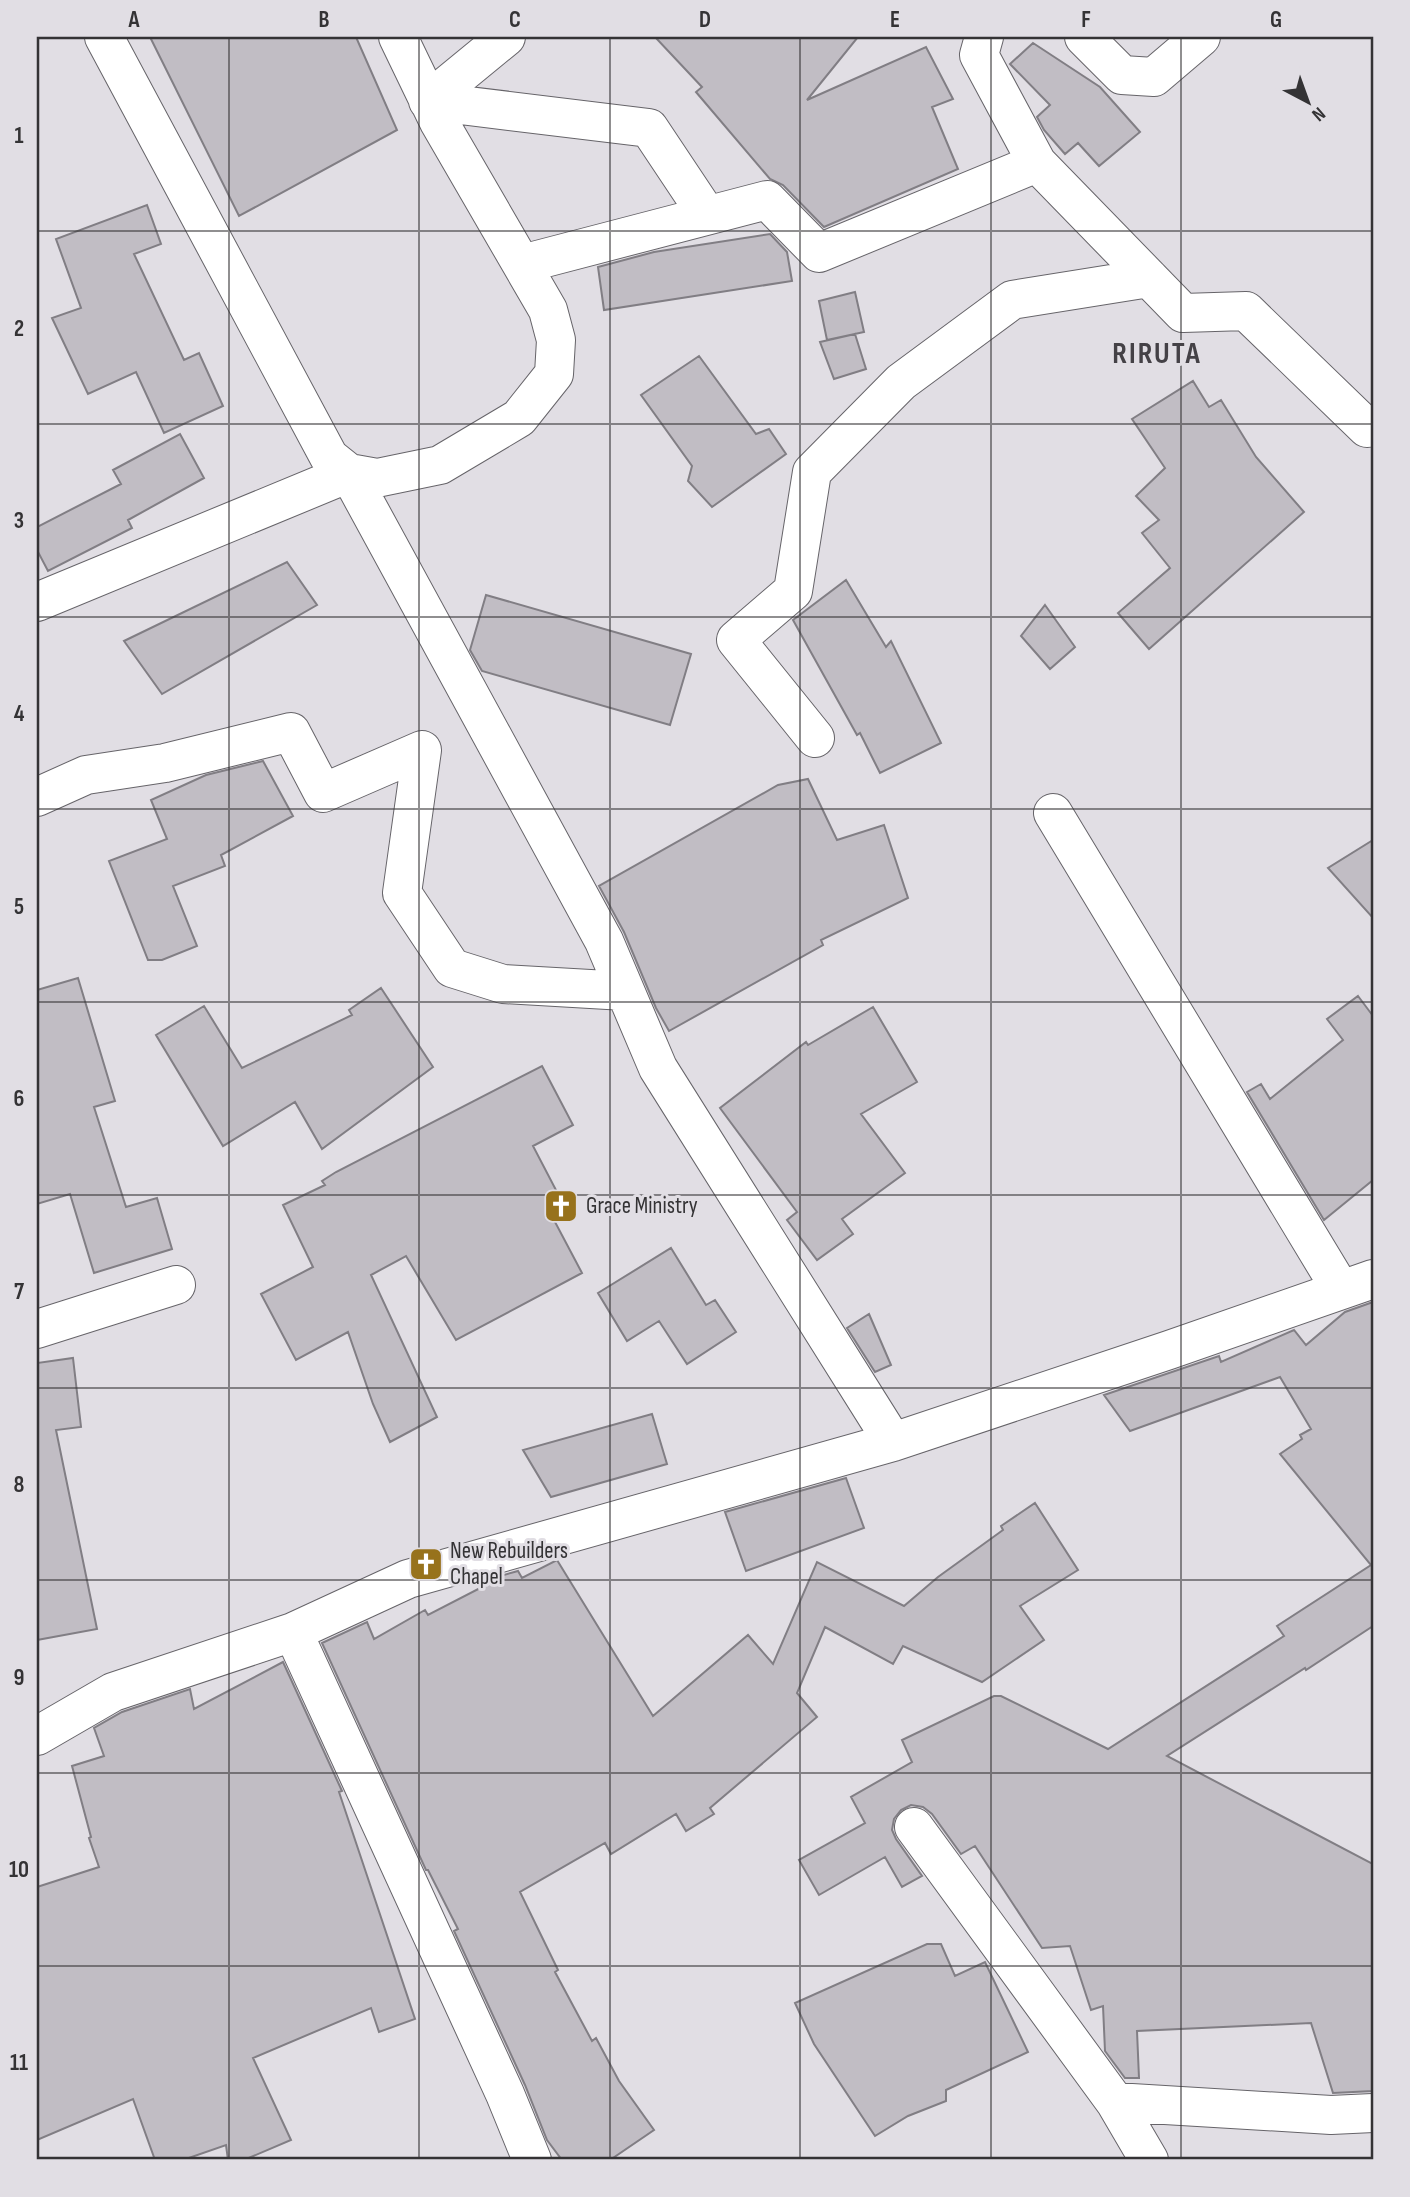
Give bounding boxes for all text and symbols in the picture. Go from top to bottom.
text: A [128,6,141,34]
text: B [319,6,330,34]
text: C [509,6,521,34]
text: D [699,6,711,34]
text: E [890,6,900,34]
text: F [1081,6,1091,34]
text: G [1270,6,1282,34]
north arrow [1274,66,1344,136]
text: N [1307,102,1330,126]
text: 1 [14,122,24,150]
text: 2 [14,315,24,343]
district label: RIRUTA [1112,336,1202,372]
text: 3 [14,507,24,535]
text: 4 [14,700,25,728]
text: 5 [14,893,24,921]
text: 6 [14,1085,24,1113]
church icon: Grace Ministry [542,1187,580,1225]
place label: Grace Ministry [586,1192,698,1220]
text: 7 [14,1278,24,1306]
text: 8 [14,1471,25,1499]
place label: New Rebuilders Chapel [450,1537,568,1591]
church icon: New Rebuilders Chapel [407,1545,445,1583]
text: 9 [14,1664,24,1692]
text: 10 [9,1856,29,1884]
text: 11 [10,2049,28,2077]

